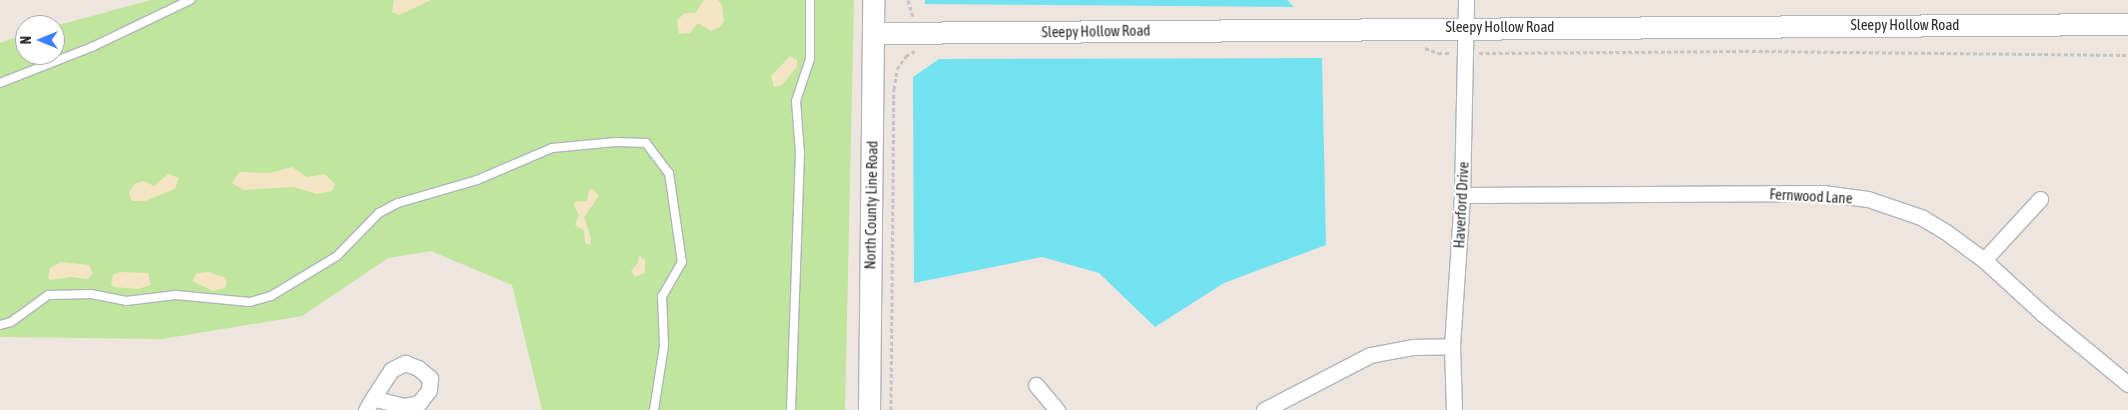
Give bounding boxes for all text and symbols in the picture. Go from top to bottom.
north arrow [15,15,65,65]
street label: Sleepy Hollow Road [1851,16,1959,34]
street label: Sleepy Hollow Road [1446,18,1554,36]
street label: Sleepy Hollow Road [1041,21,1151,41]
text: N [18,36,34,44]
street label: North County Line Road [861,140,881,270]
street label: Haverford Drive [1450,161,1472,249]
street label: Fernwood Lane [1769,185,1853,207]

